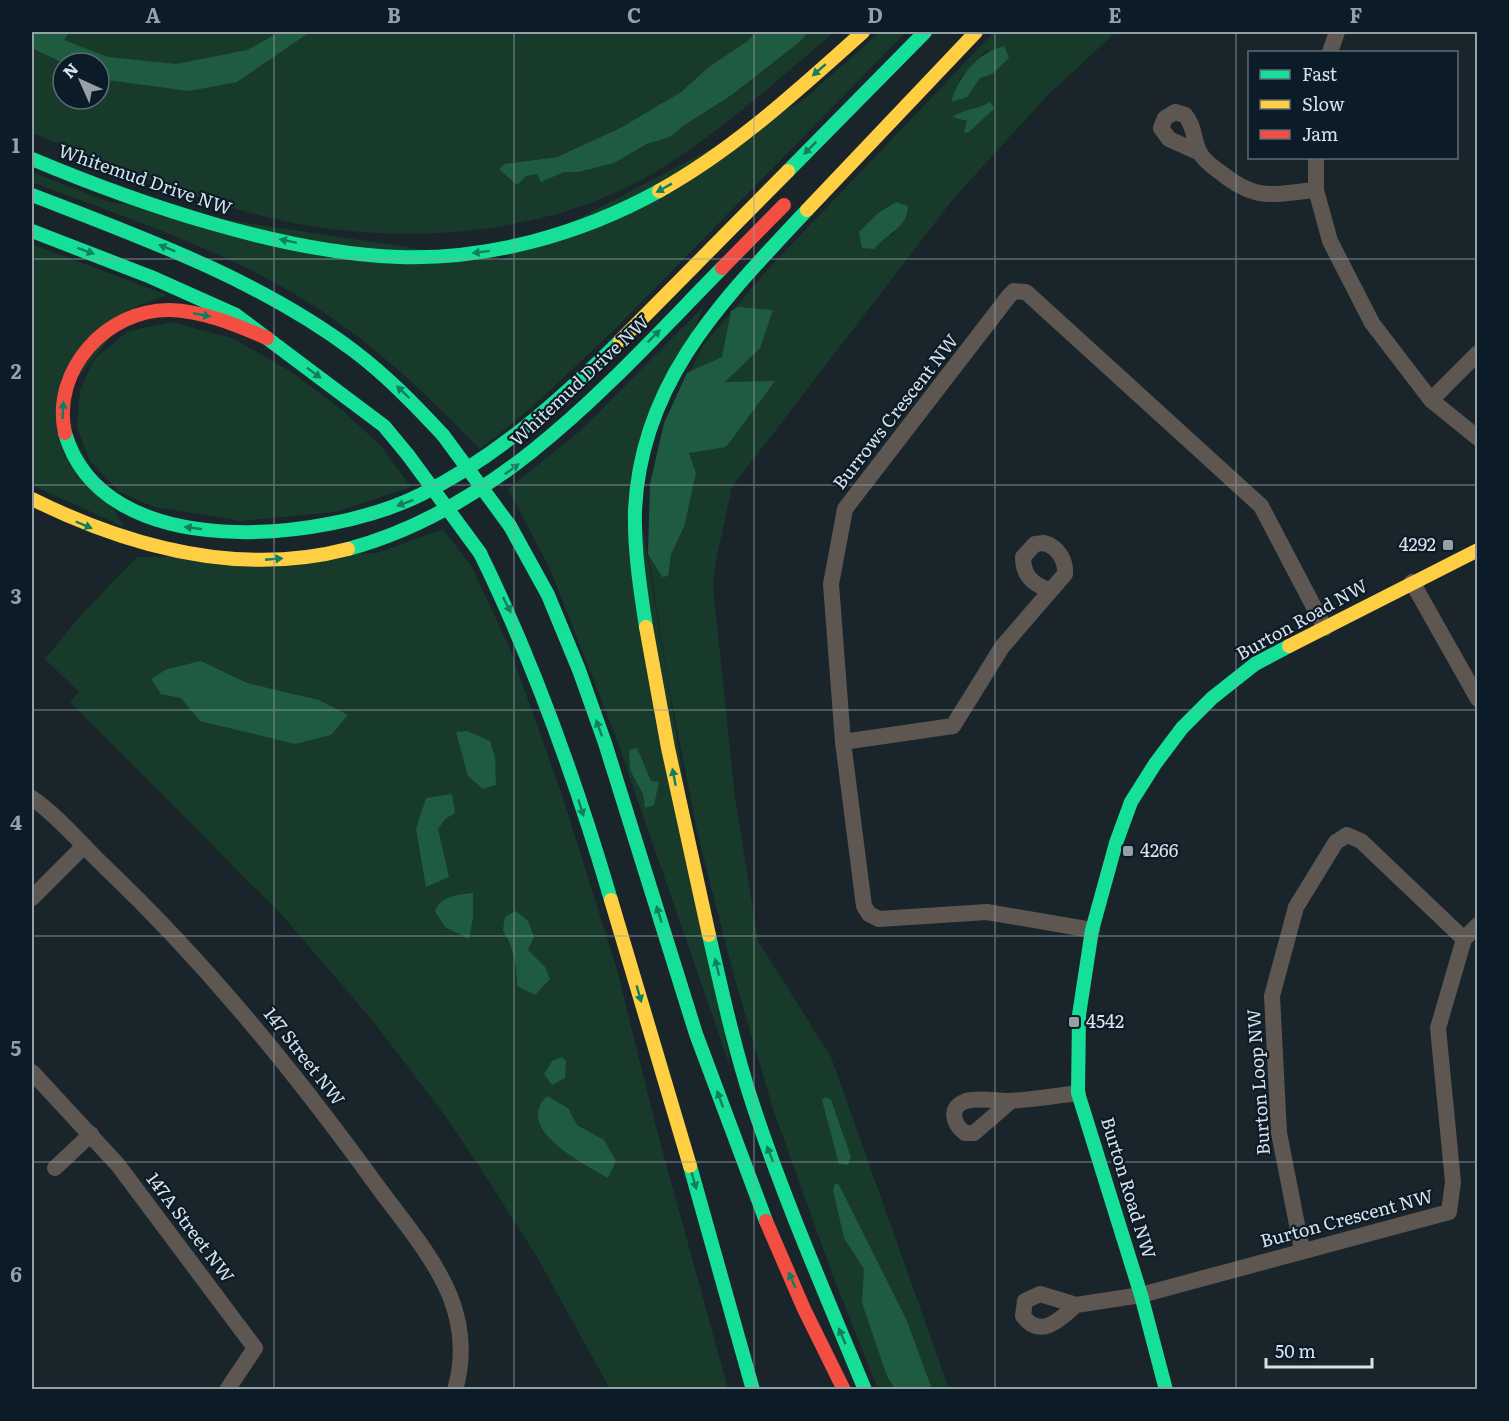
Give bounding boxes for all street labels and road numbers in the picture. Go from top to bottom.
street label: Whitemud Drive NW [55,136,236,221]
street label: Whitemud Drive NW [503,308,655,452]
street label: Burrows Crescent NW [825,327,964,495]
street label: Burton Road NW [1231,571,1372,666]
street label: 147 Street NW [258,1001,352,1111]
street label: Burton Loop NW [1239,1008,1276,1156]
street label: Burton Road NW [1095,1113,1164,1262]
street label: 147A Street NW [141,1166,242,1288]
street label: Burton Crescent NW [1257,1181,1436,1254]

